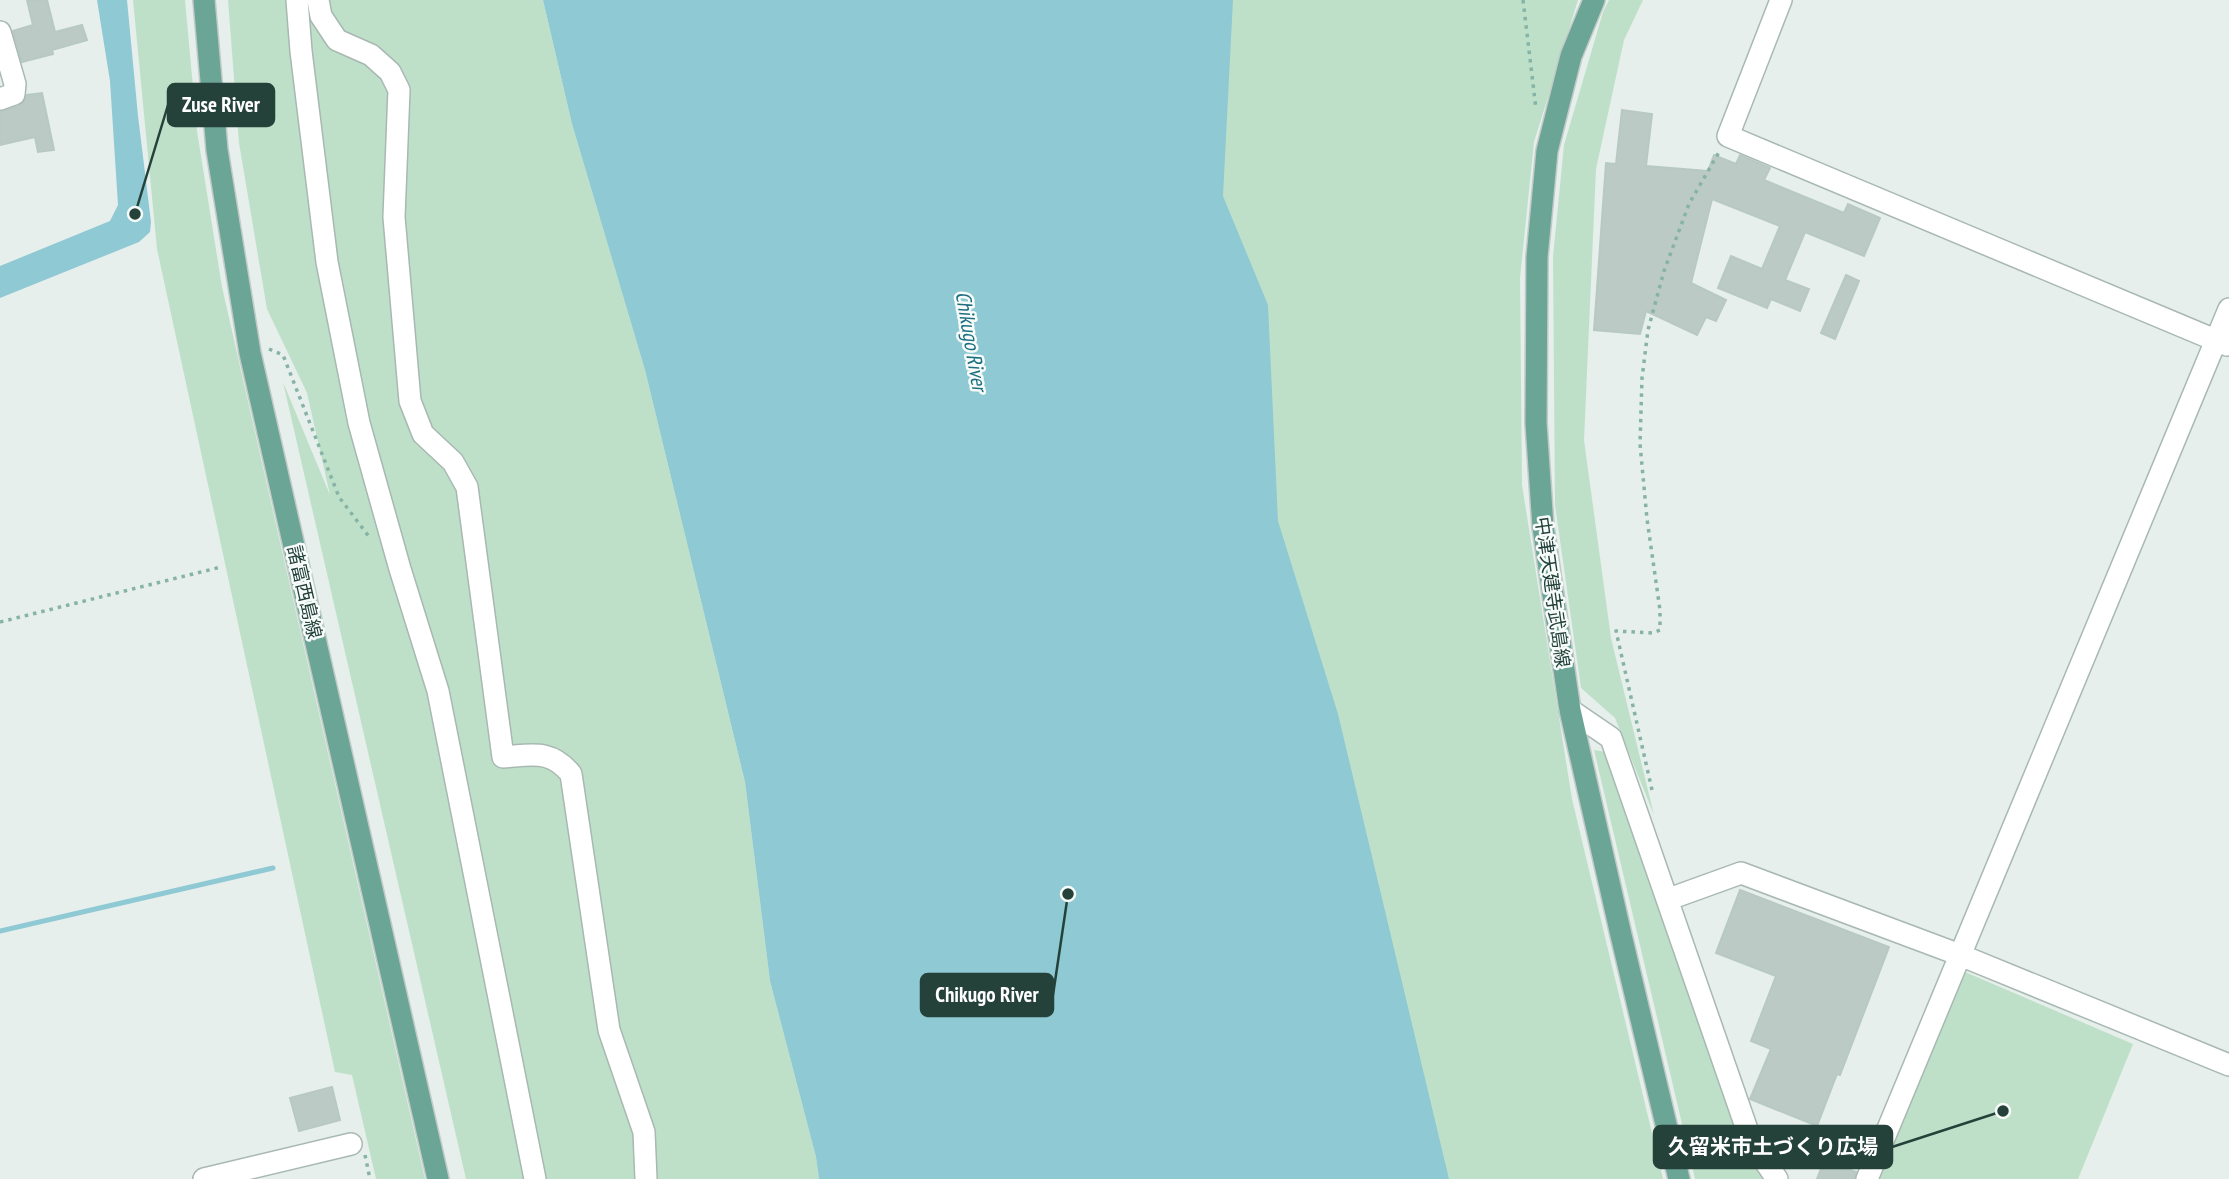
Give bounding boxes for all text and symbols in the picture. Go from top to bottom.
callout: Zuse River [168,84,274,126]
text: Zuse River [182,91,261,118]
water label: Chikugo River [949,289,994,396]
street label: 中津天建寺武島線 [1531,515,1575,669]
street label: 諸富西島線 [283,543,327,641]
callout: Chikugo River [921,974,1053,1016]
text: Chikugo River [935,981,1040,1008]
callout: 久留米市土づくり広場 [1654,1126,1892,1168]
text: 久留米市土づくり広場 [1668,1133,1878,1160]

